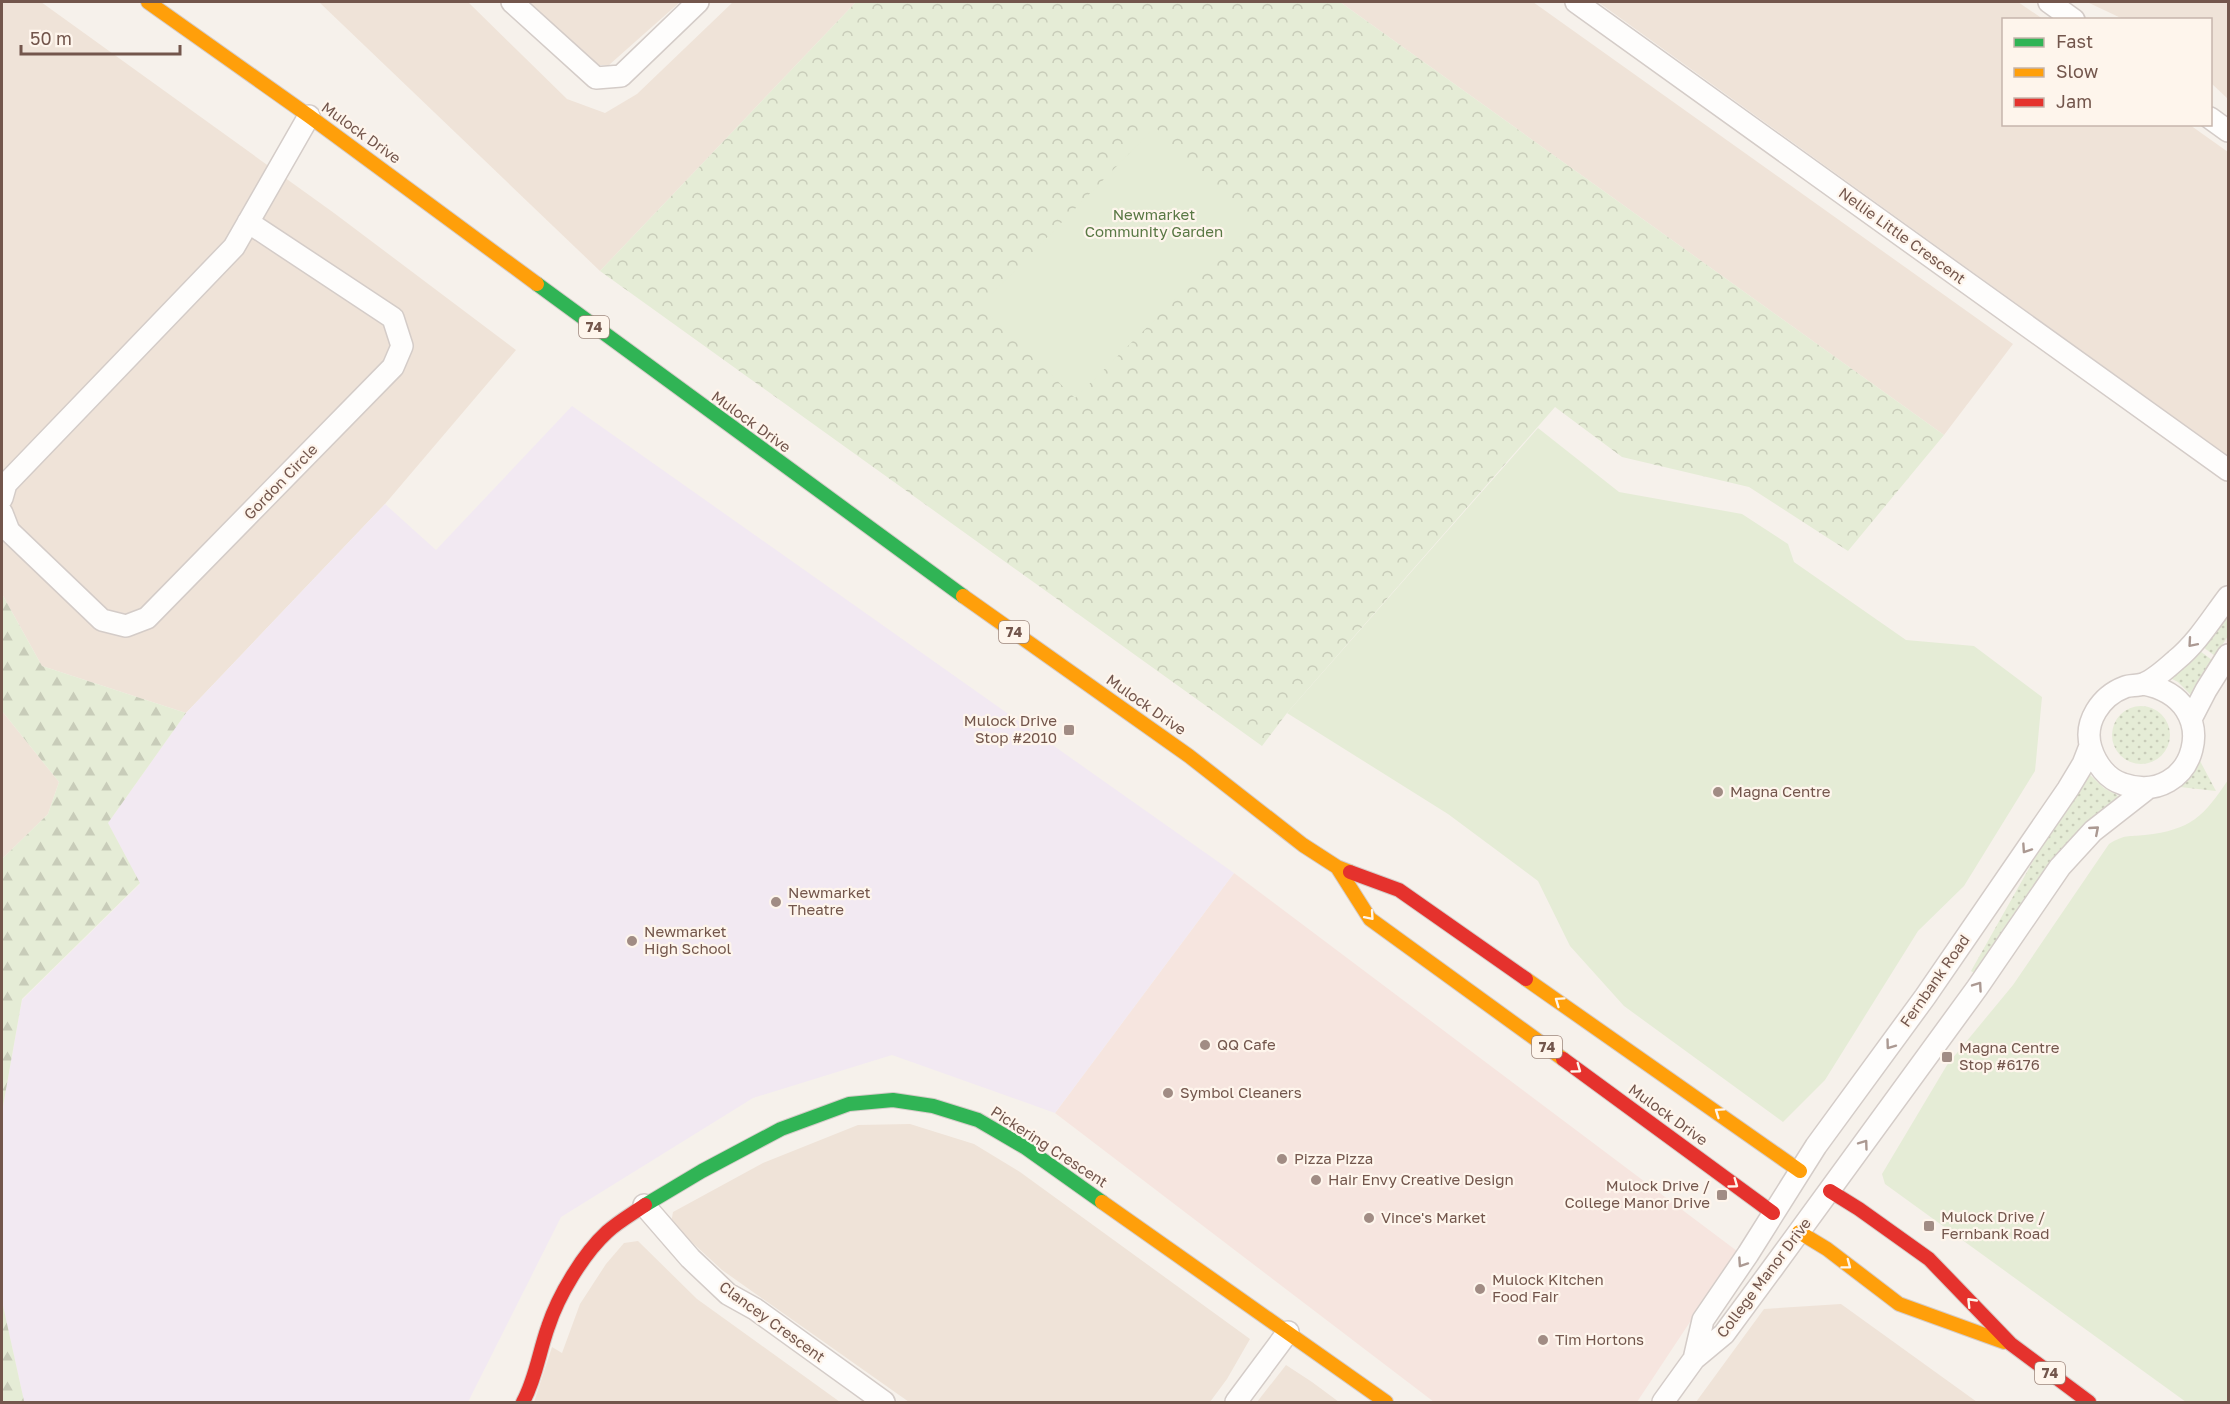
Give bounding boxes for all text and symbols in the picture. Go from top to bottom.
scale bar [21,18,180,56]
legend [2002,18,2212,126]
text: 50 m [30,27,72,49]
text: Fast [2056,30,2093,52]
text: Slow [2056,60,2099,82]
text: Jam [2056,90,2092,112]
street label: Mulock Drive [319,98,405,167]
street label: Nellie Little Crescent [1836,183,1969,287]
park label: Newmarket Community Garden [1085,205,1223,240]
road number: 74 [579,316,609,338]
street label: Mulock Drive [709,387,795,456]
street label: Gordon Circle [240,440,321,523]
road number: 74 [999,621,1029,643]
one-way arrow [2188,636,2199,647]
street label: Mulock Drive [1103,670,1190,738]
place label: Mulock Drive Stop #2010 [964,711,1057,746]
marker: Mulock Drive Stop #2010 [1062,723,1076,737]
place label: Magna Centre [1730,782,1831,800]
marker: Magna Centre [1711,785,1725,799]
one-way arrow [2088,826,2099,837]
one-way arrow [2022,842,2033,853]
place label: Newmarket Theatre [788,883,871,918]
marker: Newmarket Theatre [769,895,783,909]
one-way arrow [1362,909,1373,920]
place label: Newmarket High School [644,922,732,957]
street label: Fernbank Road [1896,931,1973,1030]
marker: Newmarket High School [625,934,639,948]
one-way arrow [1971,981,1982,992]
one-way arrow [1554,997,1565,1008]
place label: QQ Cafe [1217,1035,1276,1053]
road number: 74 [1532,1036,1562,1058]
marker: QQ Cafe [1198,1038,1212,1052]
one-way arrow [1886,1038,1897,1049]
place label: Magna Centre Stop #6176 [1959,1038,2060,1073]
marker: Magna Centre Stop #6176 [1940,1050,1954,1064]
one-way arrow [1570,1062,1581,1073]
street label: Mulock Drive [1626,1080,1712,1149]
place label: Symbol Cleaners [1180,1083,1302,1101]
marker: Symbol Cleaners [1161,1086,1175,1100]
street label: Pickering Crescent [988,1102,1111,1191]
one-way arrow [1714,1108,1725,1119]
one-way arrow [1857,1139,1868,1150]
place label: Pizza Pizza [1294,1149,1373,1167]
marker: Pizza Pizza [1275,1152,1289,1166]
place label: Hair Envy Creative Design [1328,1170,1514,1188]
marker: Hair Envy Creative Design [1309,1173,1323,1187]
place label: Mulock Drive / College Manor Drive [1565,1176,1710,1211]
one-way arrow [1727,1177,1738,1188]
marker: Mulock Drive / College Manor Drive [1715,1188,1729,1202]
place label: Mulock Drive / Fernbank Road [1941,1207,2049,1242]
place label: Vince's Market [1381,1208,1486,1226]
marker: Vince's Market [1362,1211,1376,1225]
street label: College Manor Drive [1712,1214,1814,1341]
marker: Mulock Drive / Fernbank Road [1922,1219,1936,1233]
one-way arrow [1738,1256,1749,1267]
one-way arrow [1841,1258,1852,1269]
place label: Mulock Kitchen Food Fair [1492,1270,1604,1305]
street label: Clancey Crescent [716,1277,829,1365]
marker: Mulock Kitchen Food Fair [1473,1282,1487,1296]
one-way arrow [1967,1299,1978,1310]
place label: Tim Hortons [1555,1330,1644,1348]
marker: Tim Hortons [1536,1333,1550,1347]
road number: 74 [2035,1362,2065,1384]

